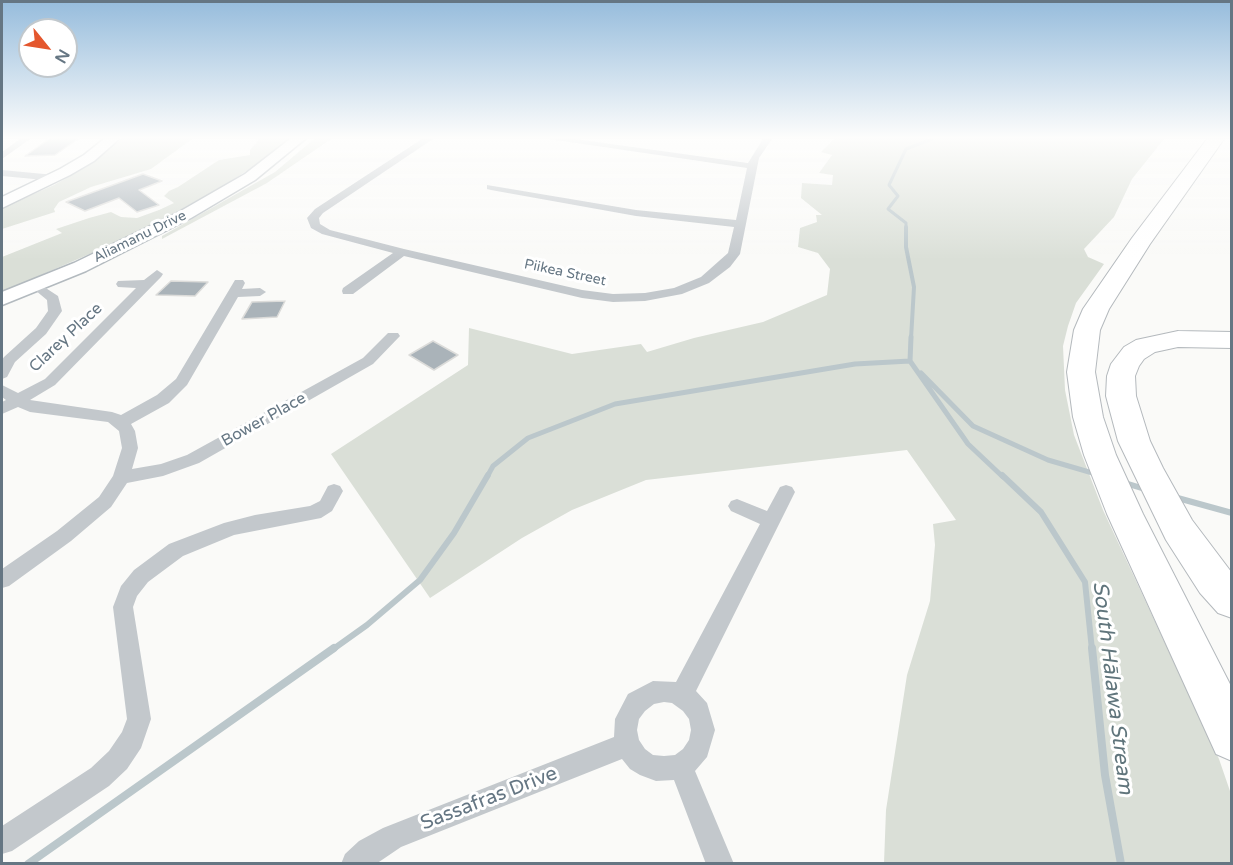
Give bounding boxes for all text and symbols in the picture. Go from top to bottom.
north arrow [18,18,78,78]
text: N [50,45,74,67]
street label: Aliamanu Drive [91,207,189,267]
street label: Piikea Street [523,256,607,290]
street label: Clarey Place [25,299,107,377]
street label: Bower Place [218,389,310,451]
water label: South Hālawa Stream [1086,580,1138,796]
street label: Sassafras Drive [417,762,561,836]

